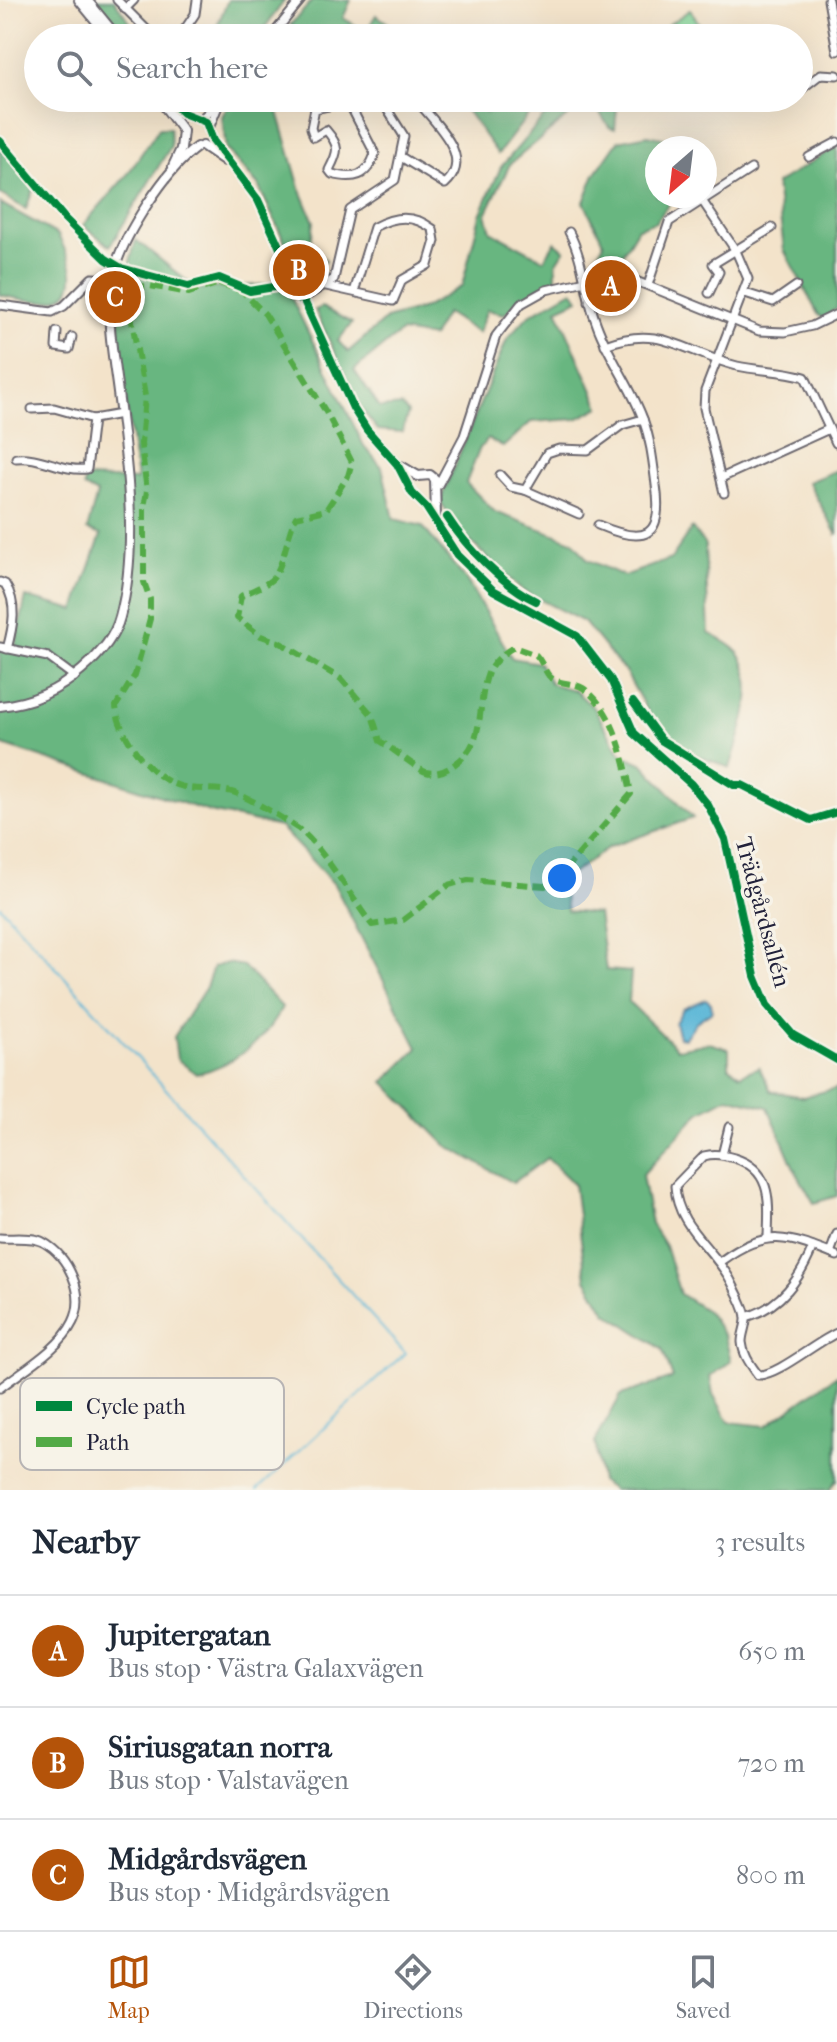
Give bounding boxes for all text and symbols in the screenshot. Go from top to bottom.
search box [24,24,813,112]
icon: search [52,46,96,90]
text: Search here [116,51,268,86]
north arrow [645,136,717,208]
pin: B [273,240,325,300]
pin: A [585,256,637,316]
pin: C [89,267,141,327]
street label: Trädgårdsallén [729,834,797,990]
your location [542,858,582,898]
legend [20,1378,284,1470]
text: Cycle path [86,1394,186,1420]
text: Path [86,1430,130,1456]
text: Nearby [32,1522,139,1562]
text: 3 results [715,1527,805,1558]
text: Jupitergatan [108,1618,271,1653]
text: A [50,1636,66,1667]
text: 650 m [738,1636,805,1667]
text: Bus stop · Västra Galaxvägen [108,1653,424,1684]
text: Siriusgatan norra [108,1730,332,1765]
text: B [50,1748,66,1779]
text: 720 m [738,1748,805,1779]
text: Bus stop · Valstavägen [108,1765,349,1796]
text: Midgårdsvägen [108,1842,307,1877]
text: C [49,1860,67,1891]
text: 800 m [736,1860,805,1891]
text: Bus stop · Midgårdsvägen [108,1877,390,1908]
tab: Map [107,1950,151,2024]
tab: Directions [364,1950,463,2024]
tab: Saved [676,1950,730,2024]

